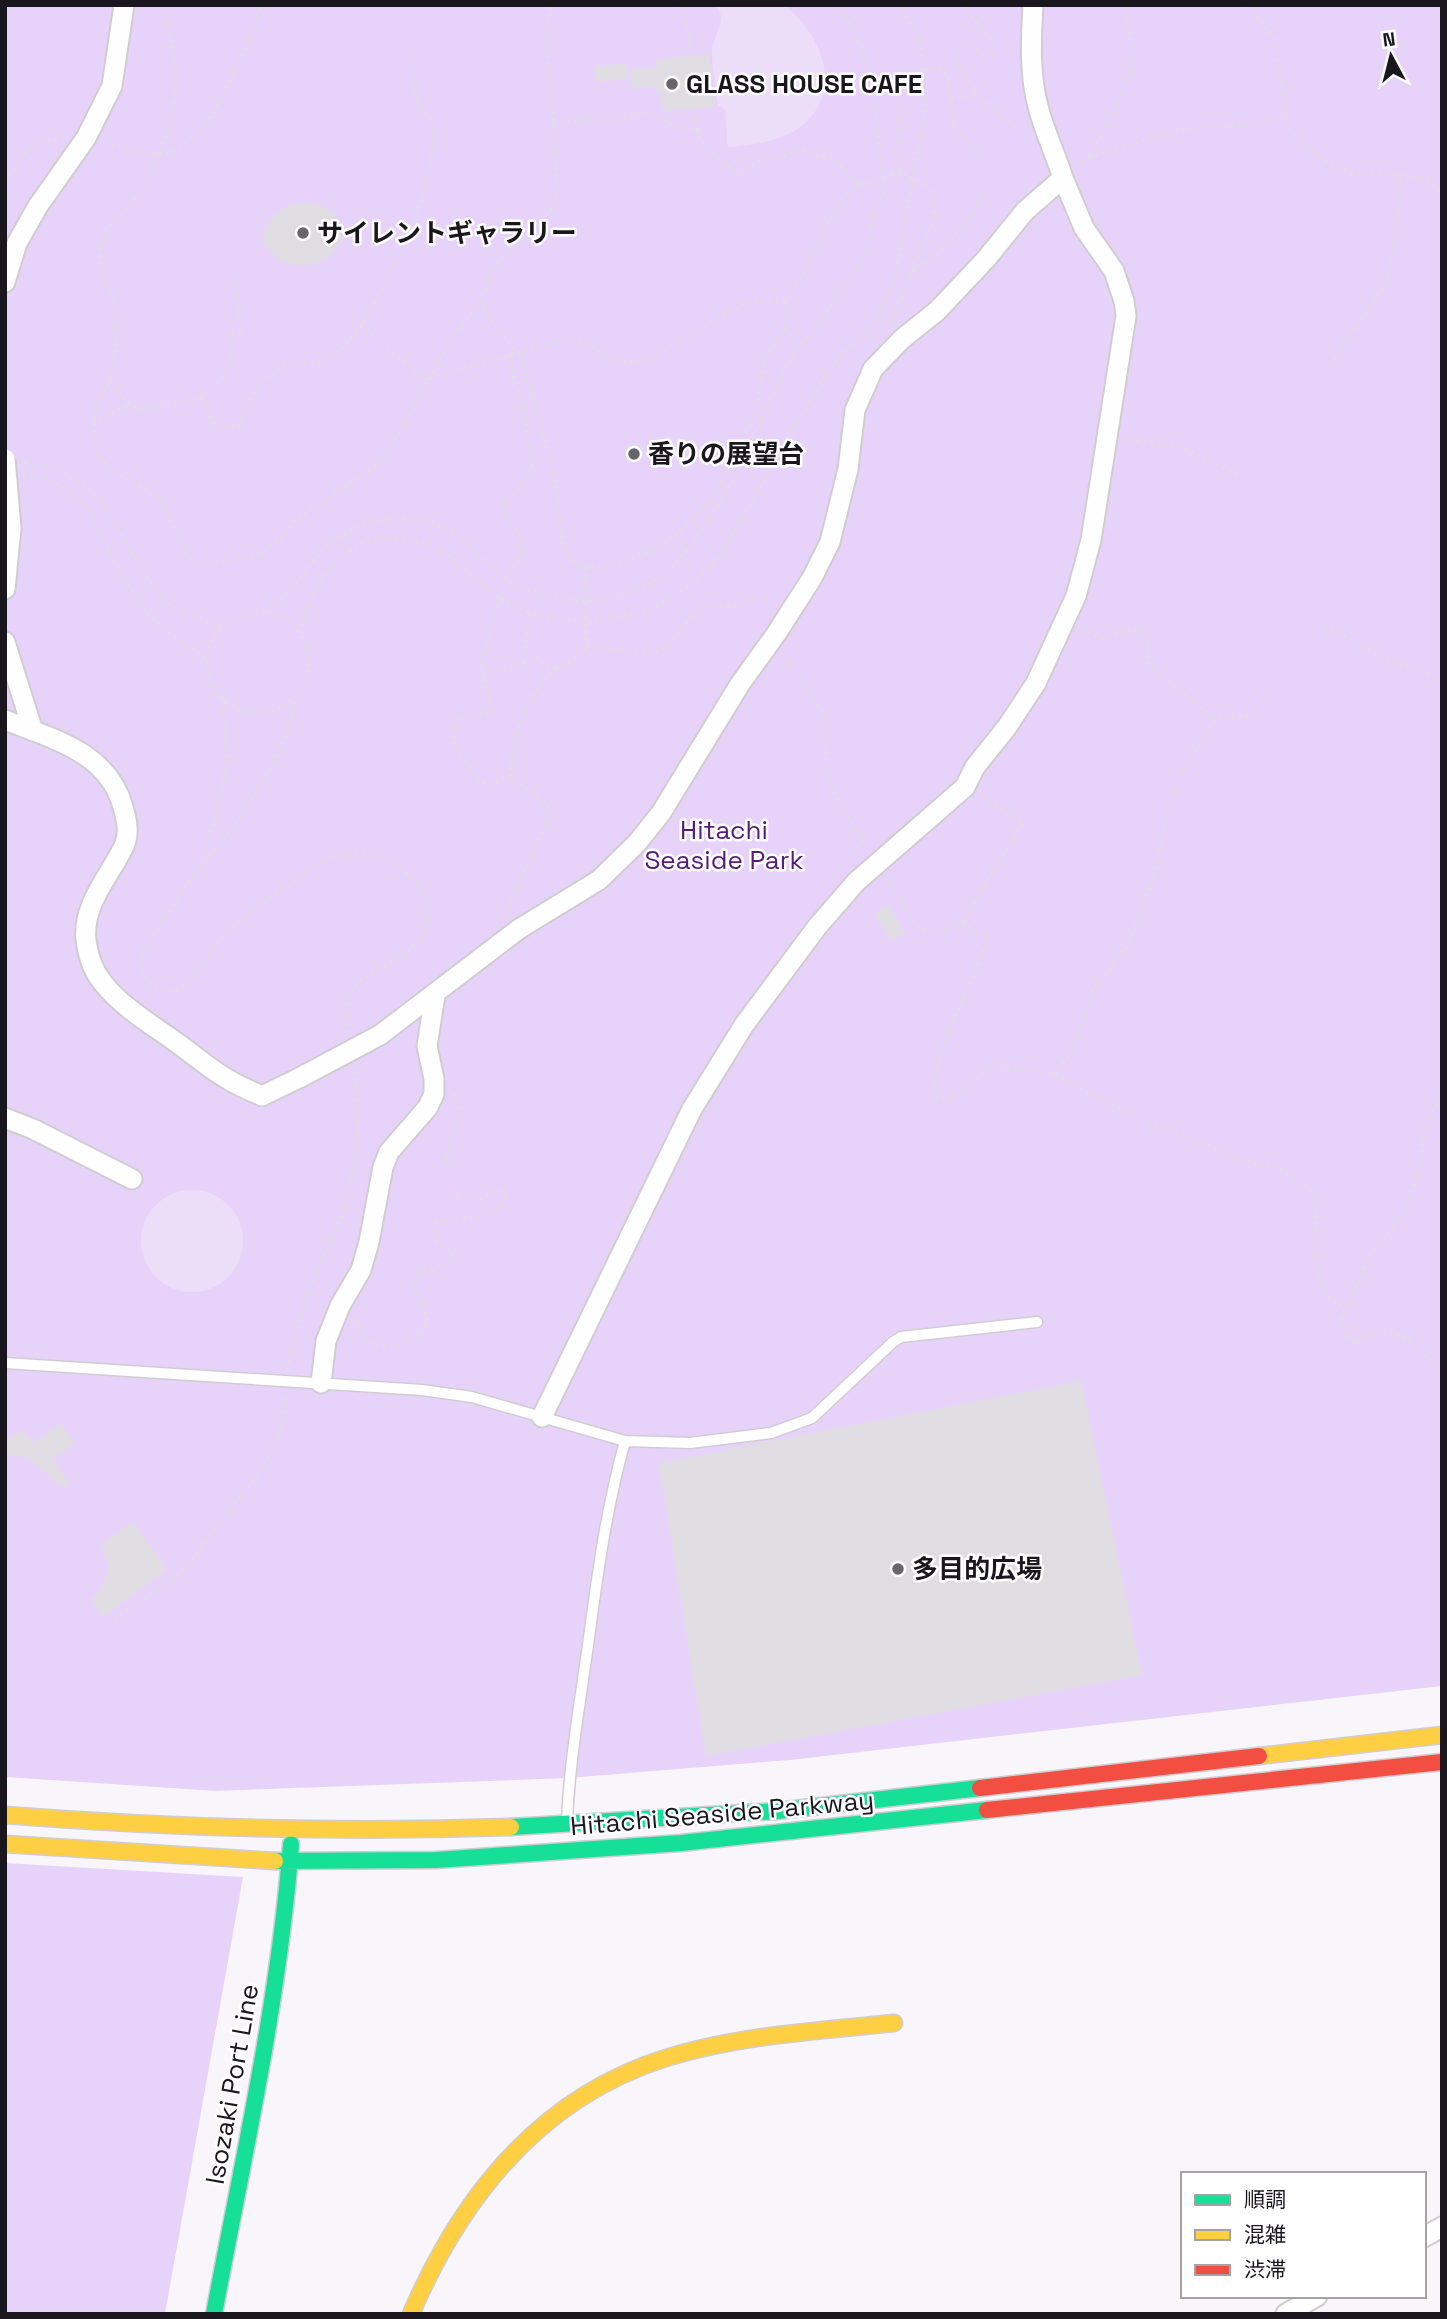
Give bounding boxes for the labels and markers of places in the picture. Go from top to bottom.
place label: GLASS HOUSE CAFE [686,67,922,101]
marker: GLASS HOUSE CAFE [664,76,680,92]
place label: サイレントギャラリー [317,216,577,250]
marker: サイレントギャラリー [295,225,311,241]
place label: 香りの展望台 [648,437,804,471]
marker: 香りの展望台 [626,446,642,462]
place label: 多目的広場 [912,1552,1042,1586]
marker: 多目的広場 [890,1561,906,1577]

